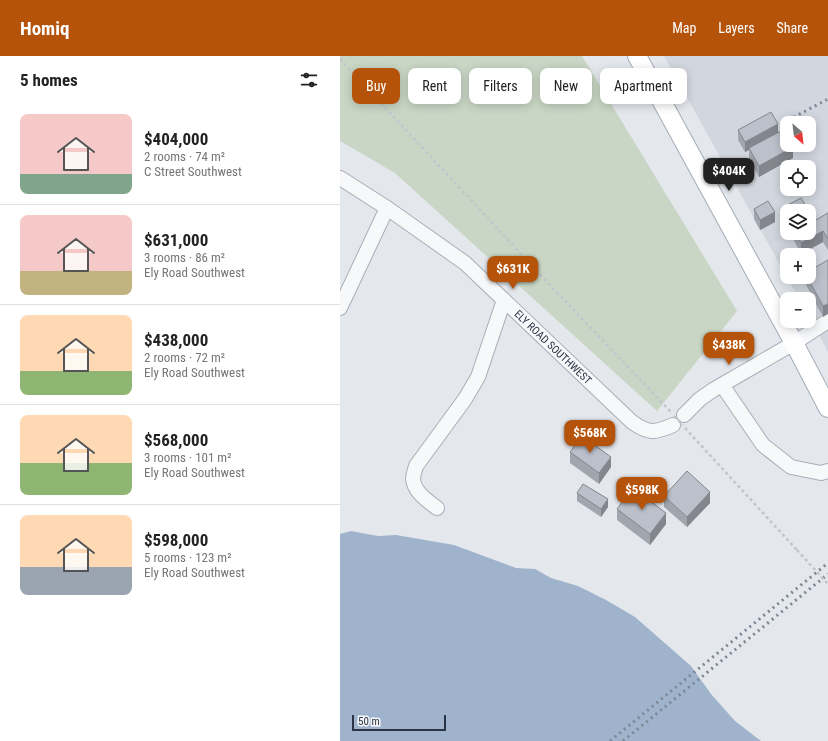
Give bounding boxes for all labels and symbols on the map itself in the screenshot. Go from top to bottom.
north arrow [780,116,816,152]
pin: $404K [701,158,757,192]
pin: $631K [485,256,541,290]
street label: ELY ROAD SOUTHWEST [512,307,595,387]
pin: $438K [701,332,757,366]
pin: $568K [562,420,618,454]
pin: $598K [614,477,670,511]
scale bar [352,713,446,732]

